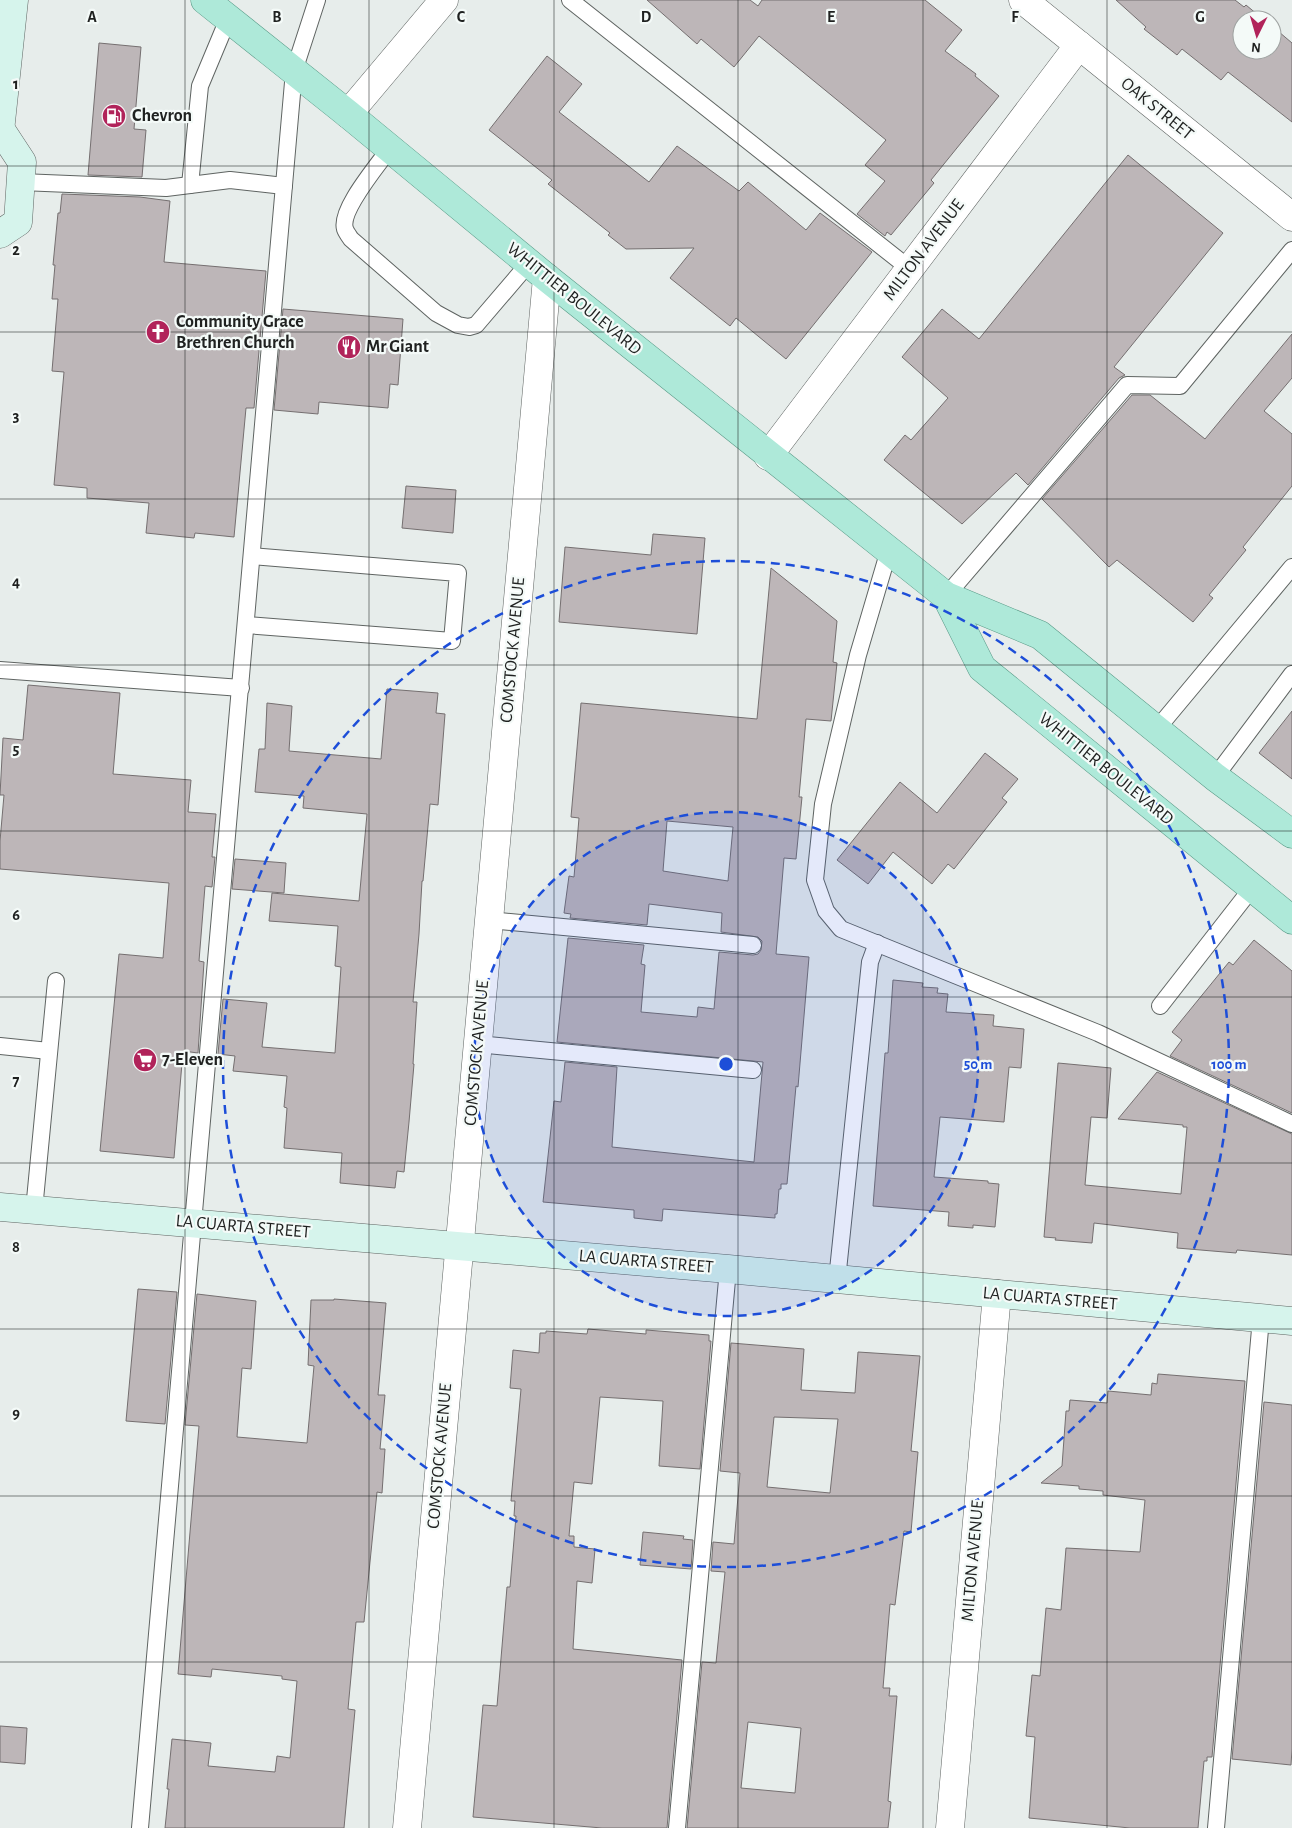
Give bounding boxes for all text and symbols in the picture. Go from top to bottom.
text: A [87,9,97,25]
text: B [272,9,282,25]
text: C [457,9,466,25]
text: D [641,9,652,25]
text: E [827,9,835,25]
text: F [1011,9,1019,25]
text: G [1195,9,1205,25]
north arrow [1232,10,1282,60]
text: N [1250,40,1261,54]
street label: OAK STREET [1117,74,1197,144]
text: 1 [13,76,19,92]
fuel station icon: Chevron [101,103,127,129]
place label: Chevron [132,107,192,125]
street label: MILTON AVENUE [880,196,968,304]
street label: WHITTIER BOULEVARD [503,239,645,359]
text: 2 [12,242,20,258]
place label: Community Grace Brethren Church [176,313,304,352]
church icon: Community Grace Brethren Church [145,319,171,345]
restaurant icon: Mr Giant [336,334,362,360]
place label: Mr Giant [366,338,429,356]
text: 3 [13,408,20,424]
text: 4 [12,574,20,590]
street label: COMSTOCK AVENUE [498,576,528,723]
street label: WHITTIER BOULEVARD [1035,709,1177,829]
text: 5 [13,741,20,757]
text: 6 [12,907,20,923]
street label: COMSTOCK AVENUE [462,979,492,1126]
supermarket icon: 7-Eleven [132,1047,158,1073]
place label: 7-Eleven [162,1051,223,1069]
centre of rings [717,1055,735,1073]
text: 50 m [964,1057,992,1072]
text: 100 m [1211,1057,1247,1072]
text: 7 [13,1073,20,1089]
street label: LA CUARTA STREET [175,1212,311,1242]
text: 8 [12,1239,20,1255]
street label: LA CUARTA STREET [578,1247,714,1277]
street label: LA CUARTA STREET [982,1284,1118,1314]
street label: COMSTOCK AVENUE [425,1382,455,1529]
text: 9 [12,1405,20,1421]
street label: MILTON AVENUE [959,1499,987,1622]

